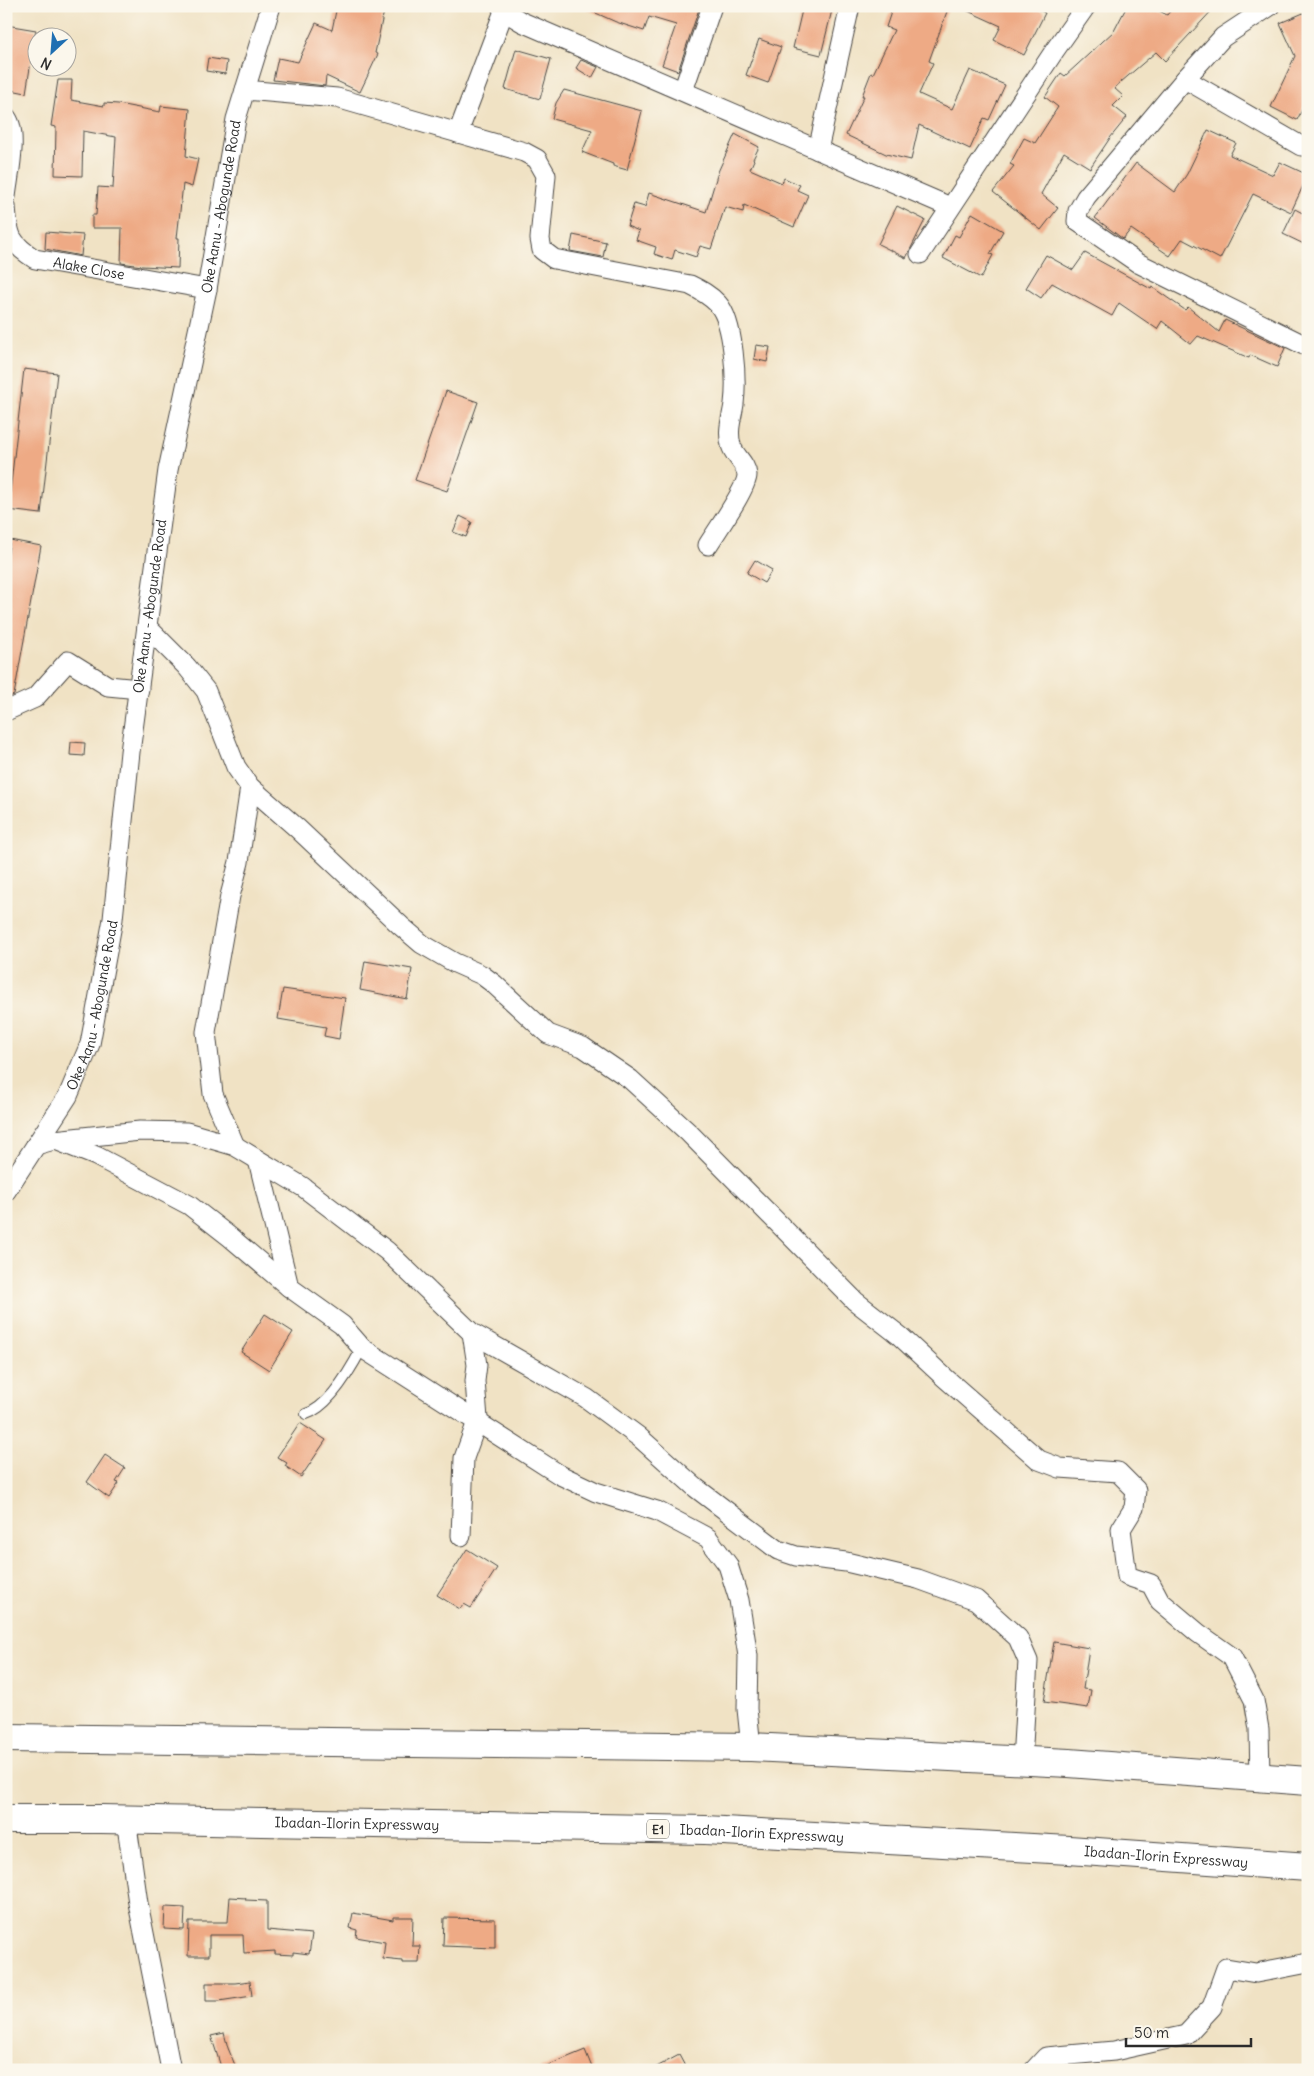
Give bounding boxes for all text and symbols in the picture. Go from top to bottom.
north arrow [28,28,78,78]
text: N [38,53,55,74]
street label: Oke Aanu - Abogunde Road [197,119,245,295]
street label: Alake Close [52,253,126,283]
street label: Oke Aanu - Abogunde Road [129,518,170,694]
street label: Oke Aanu - Abogunde Road [62,919,122,1093]
street label: Ibadan-Ilorin Expressway [275,1813,439,1834]
road number: E1 [647,1820,669,1838]
street label: Ibadan-Ilorin Expressway [679,1821,844,1847]
street label: Ibadan-Ilorin Expressway [1083,1842,1249,1872]
scale bar [1126,2016,1252,2048]
text: 50 m [1134,2023,1169,2042]

